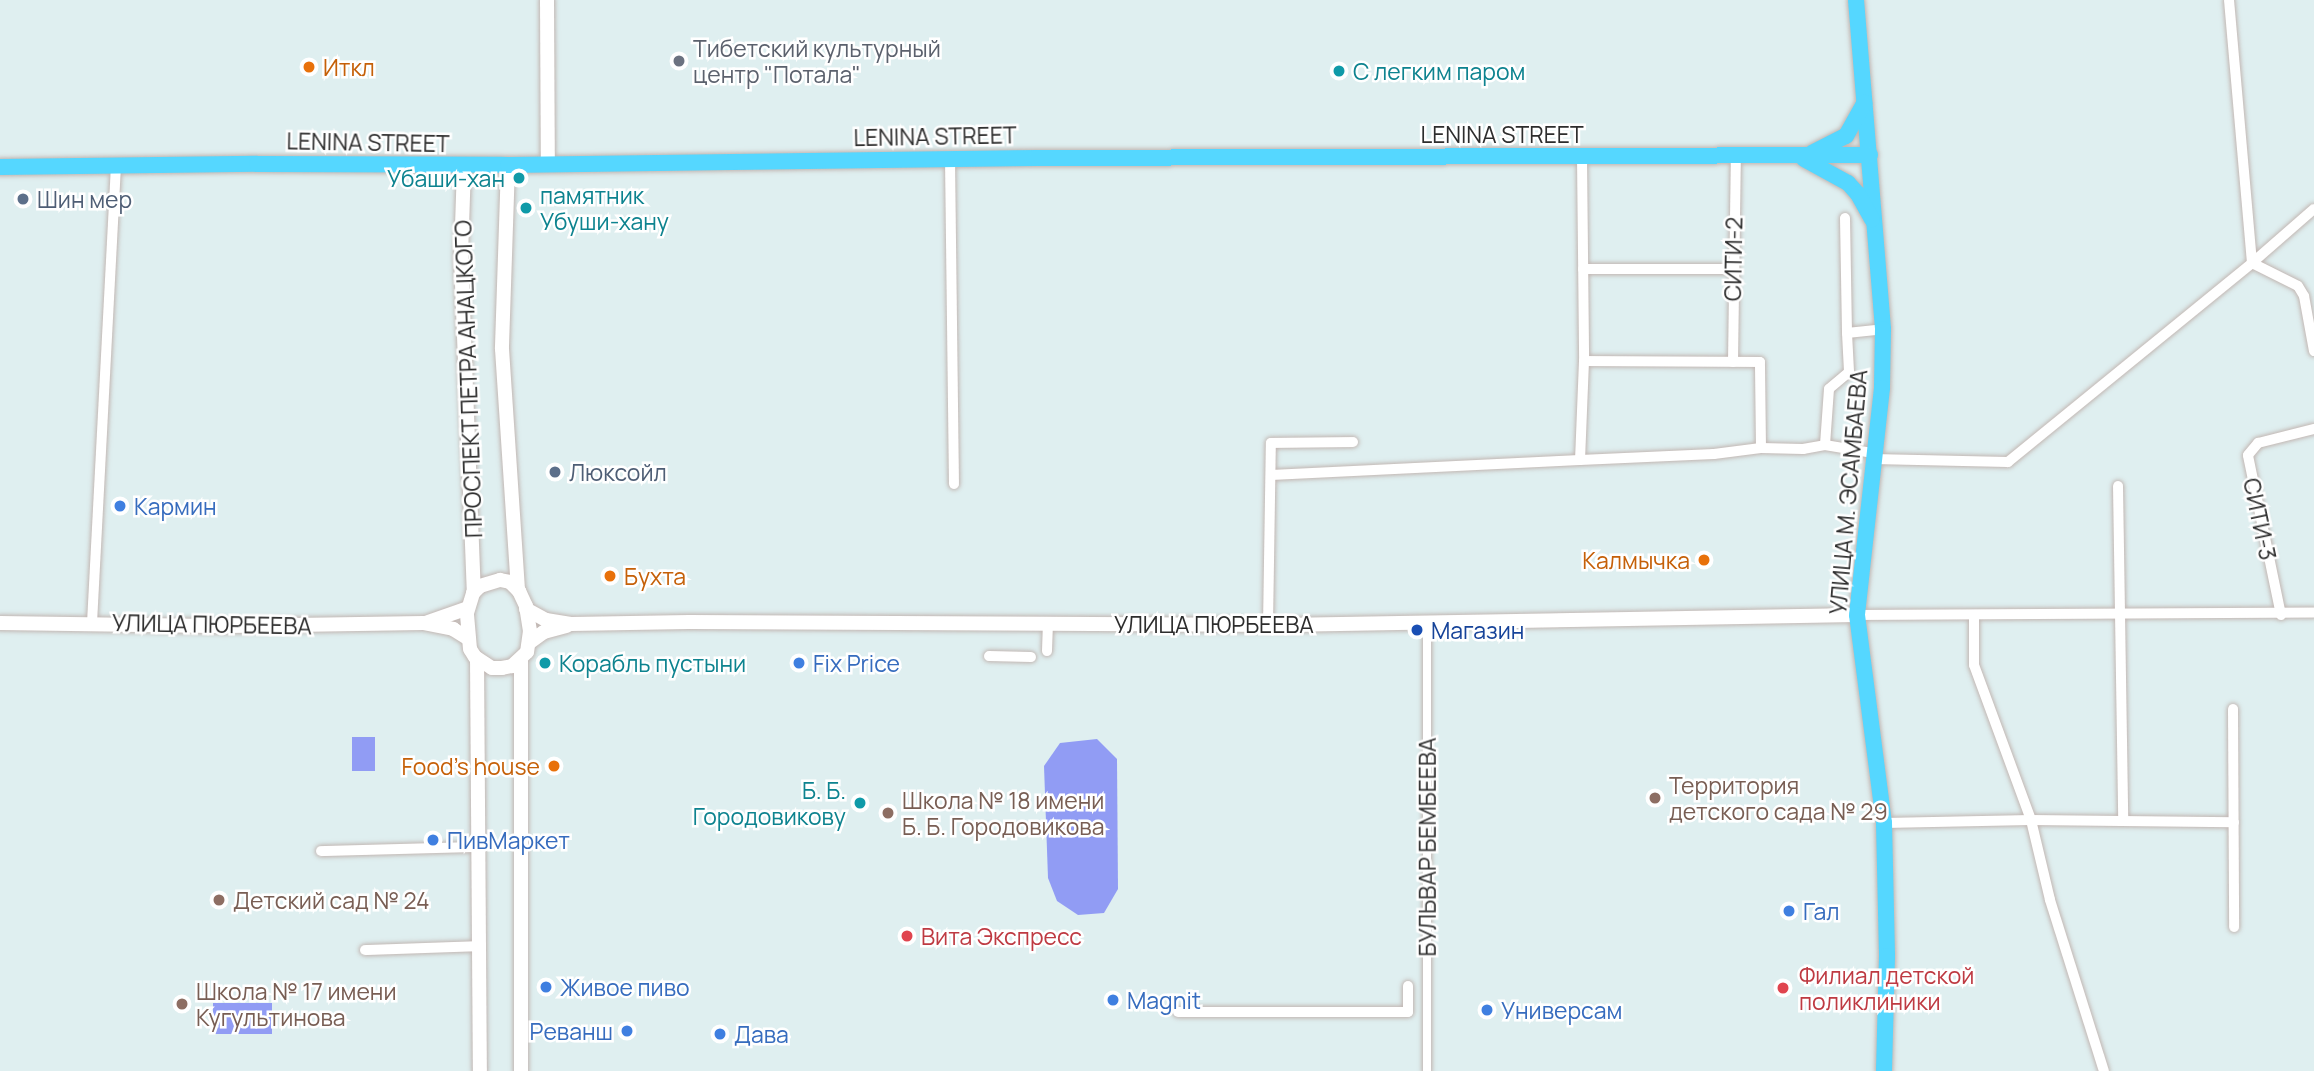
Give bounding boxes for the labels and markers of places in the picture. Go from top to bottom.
place label: Тибетский культурный центр "Потала" [693,34,941,88]
place label: Иткл [323,53,375,81]
marker: Тибетский культурный центр "Потала" [671,53,687,69]
place label: С легким паром [1353,57,1525,85]
marker: Иткл [301,59,317,75]
marker: С легким паром [1331,63,1347,79]
place label: Убаши-хан [387,164,505,192]
marker: Убаши-хан [511,170,527,186]
place label: памятник Убуши-хану [540,181,669,235]
place label: Шин мер [37,185,132,213]
marker: Шин мер [15,191,31,207]
marker: памятник Убуши-хану [518,200,534,216]
place label: Люксойл [569,458,667,486]
marker: Люксойл [547,464,563,480]
place label: Кармин [134,492,217,520]
marker: Кармин [112,498,128,514]
place label: Калмычка [1582,546,1690,574]
marker: Калмычка [1696,552,1712,568]
place label: Бухта [624,562,686,590]
marker: Бухта [602,568,618,584]
place label: Магазин [1431,616,1524,644]
marker: Магазин [1409,622,1425,638]
place label: Корабль пустыни [559,649,746,677]
place label: Fix Price [813,649,900,677]
marker: Корабль пустыни [537,655,553,671]
marker: Fix Price [791,655,807,671]
place label: Food's house [402,752,540,780]
marker: Food's house [546,758,562,774]
place label: Территория детского сада № 29 [1669,771,1888,825]
place label: Б. Б. Городовикову [693,776,846,830]
place label: Школа № 18 имени Б. Б. Городовикова [902,786,1104,840]
marker: Территория детского сада № 29 [1647,790,1663,806]
marker: Б. Б. Городовикову [852,795,868,811]
marker: Школа № 18 имени Б. Б. Городовикова [880,805,896,821]
place label: ПивМаркет [447,826,570,854]
marker: ПивМаркет [425,832,441,848]
place label: Детский сад № 24 [233,886,430,914]
marker: Детский сад № 24 [211,892,227,908]
place label: Гал [1803,897,1840,925]
marker: Гал [1781,903,1797,919]
place label: Вита Экспресс [921,922,1082,950]
marker: Вита Экспресс [899,928,915,944]
place label: Филиал детской поликлиники [1799,961,1974,1015]
place label: Живое пиво [560,973,690,1001]
place label: Школа № 17 имени Кугультинова [196,977,397,1031]
marker: Филиал детской поликлиники [1773,978,1793,998]
marker: Живое пиво [538,979,554,995]
place label: Magnit [1127,986,1201,1014]
marker: Magnit [1105,992,1121,1008]
marker: Школа № 17 имени Кугультинова [174,996,190,1012]
place label: Универсам [1501,996,1622,1024]
marker: Универсам [1479,1002,1495,1018]
place label: Реванш [530,1017,613,1045]
place label: Дава [734,1020,789,1048]
marker: Реванш [619,1023,635,1039]
marker: Дава [712,1026,728,1042]

